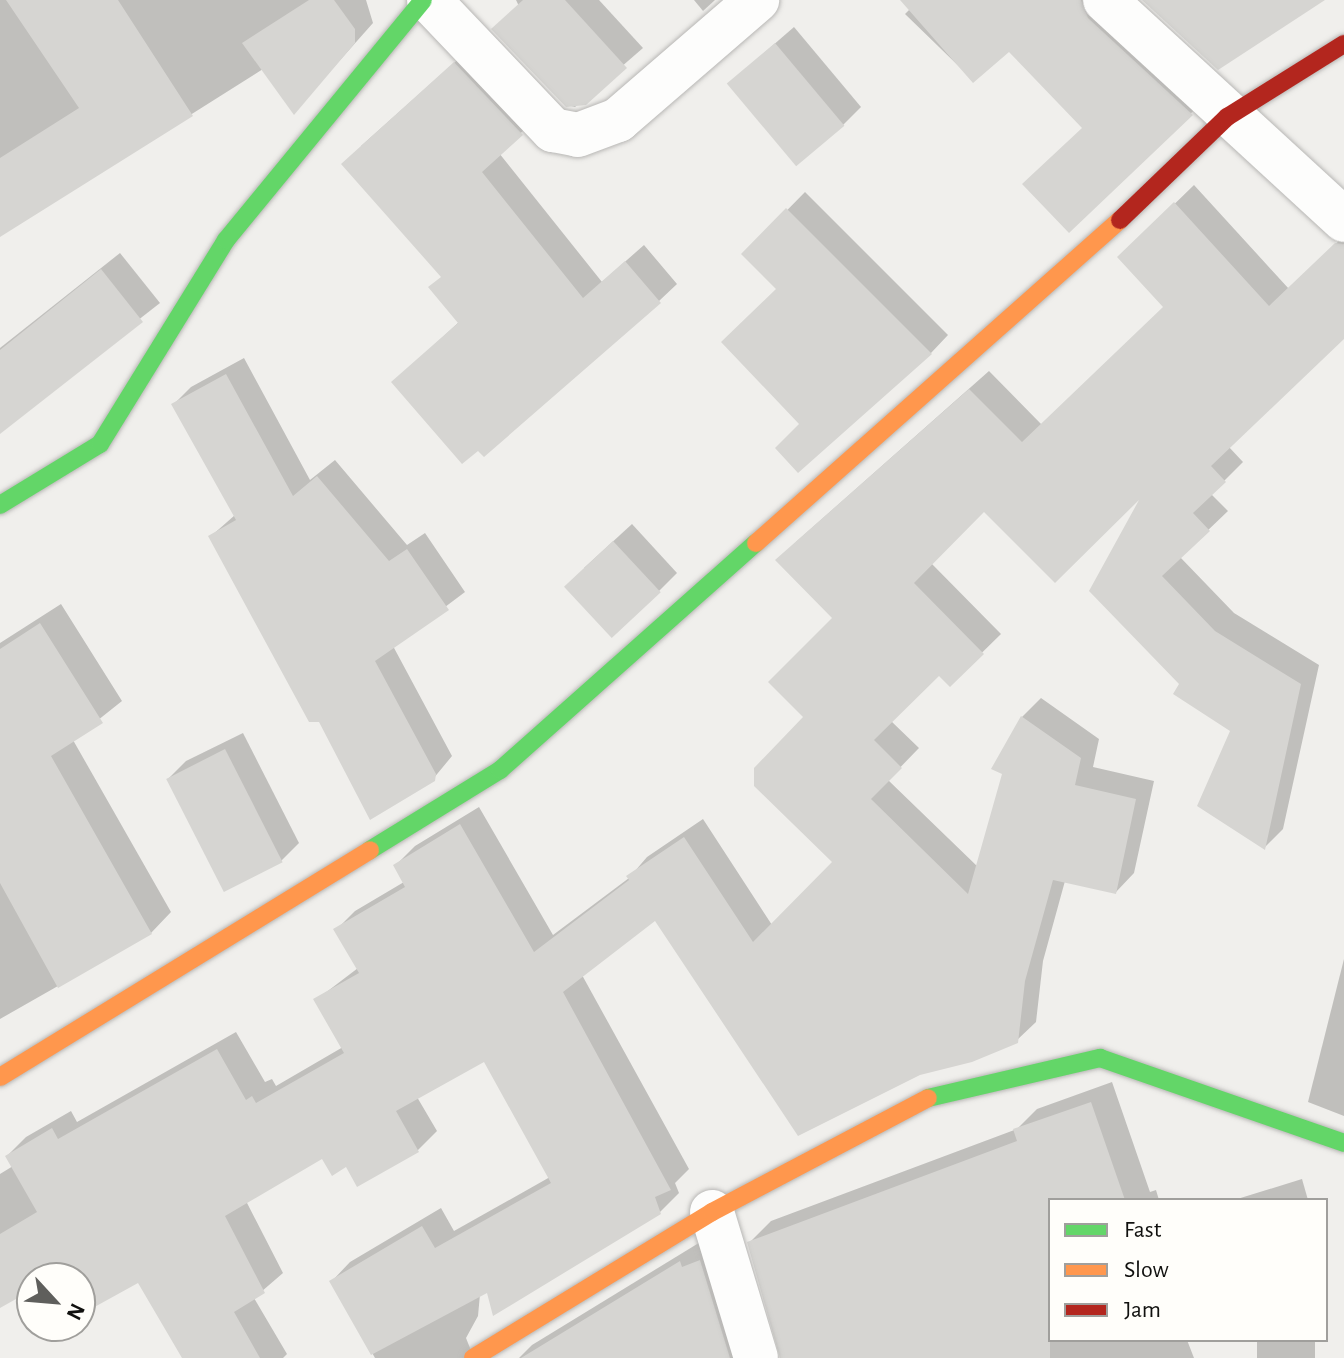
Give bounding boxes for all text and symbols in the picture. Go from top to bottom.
legend [1048,1198,1328,1342]
text: Fast [1124,1218,1161,1242]
text: Slow [1124,1258,1169,1282]
north arrow [16,1262,96,1342]
text: Jam [1124,1298,1161,1322]
text: N [63,1300,89,1323]

